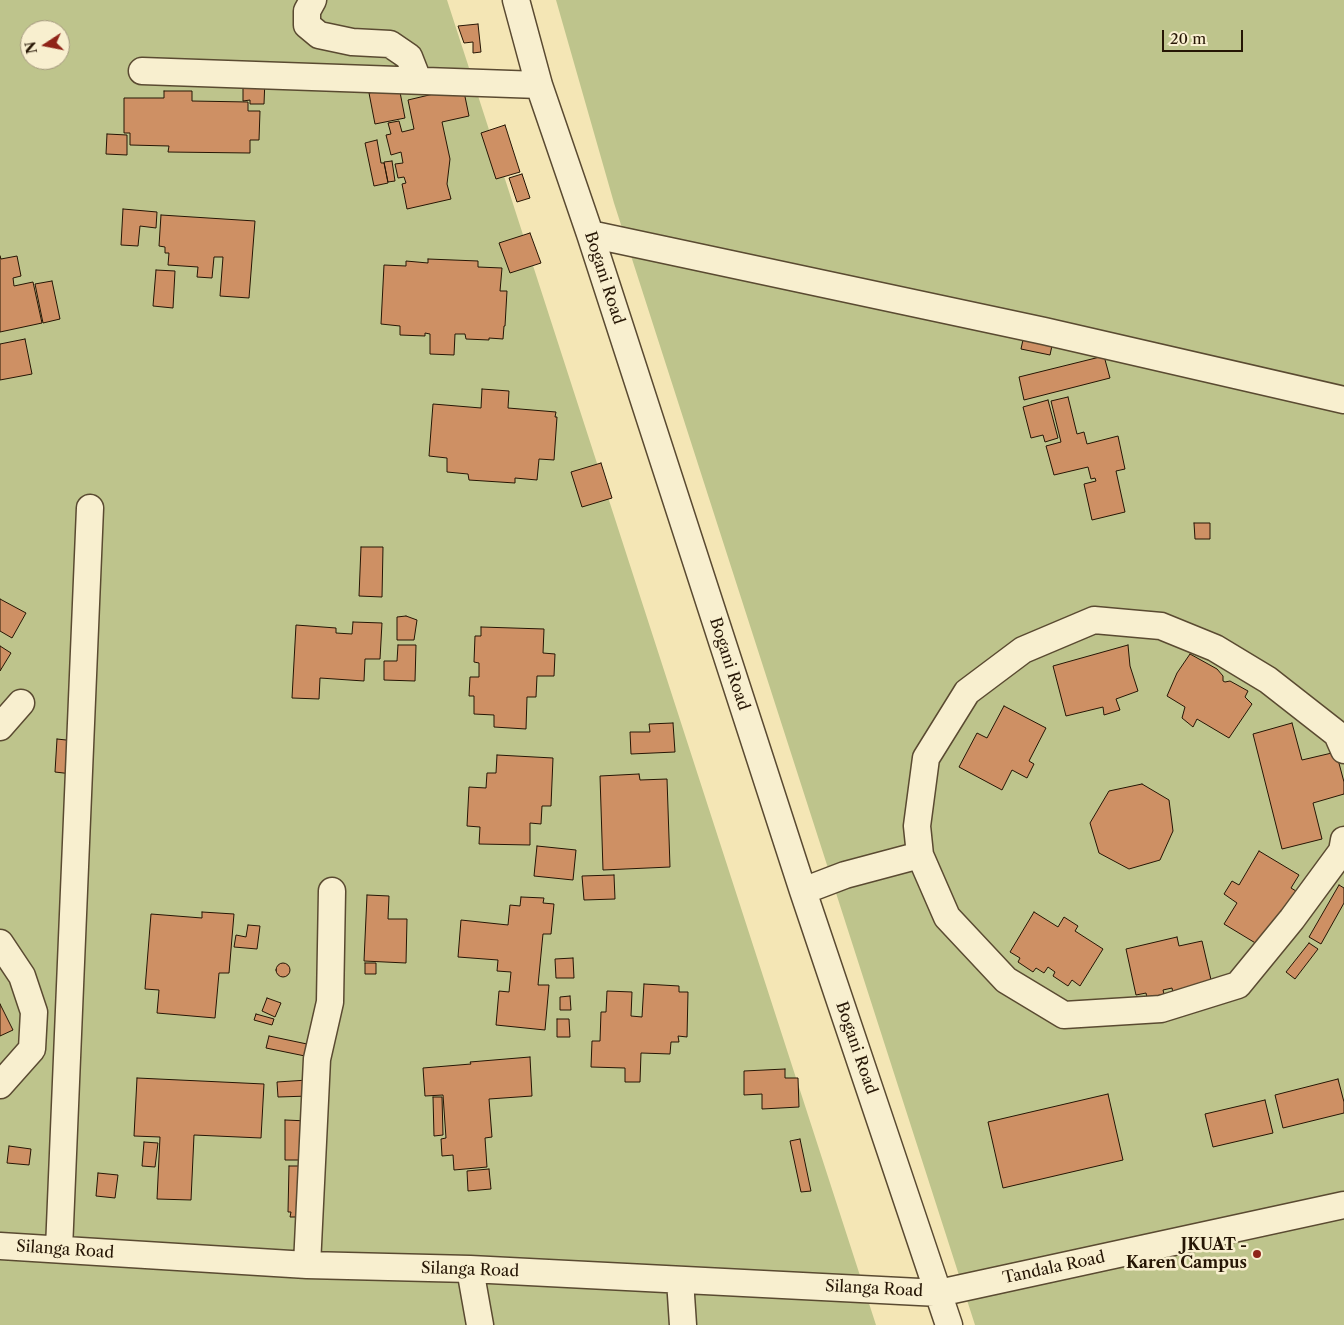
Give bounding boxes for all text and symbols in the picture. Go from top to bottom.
north arrow [20,20,70,70]
scale bar [1164,20,1245,52]
text: 20 m [1170,29,1206,48]
text: N [21,40,41,55]
street label: Bogani Road [580,229,628,327]
street label: Bogani Road [705,615,753,713]
street label: Bogani Road [831,999,881,1097]
place label: JKUAT - Karen Campus [1126,1235,1247,1273]
street label: Silanga Road [15,1237,115,1263]
street label: Tandala Road [1001,1248,1107,1288]
marker: JKUAT - Karen Campus [1251,1248,1263,1260]
street label: Silanga Road [421,1259,519,1281]
street label: Silanga Road [824,1277,924,1301]

